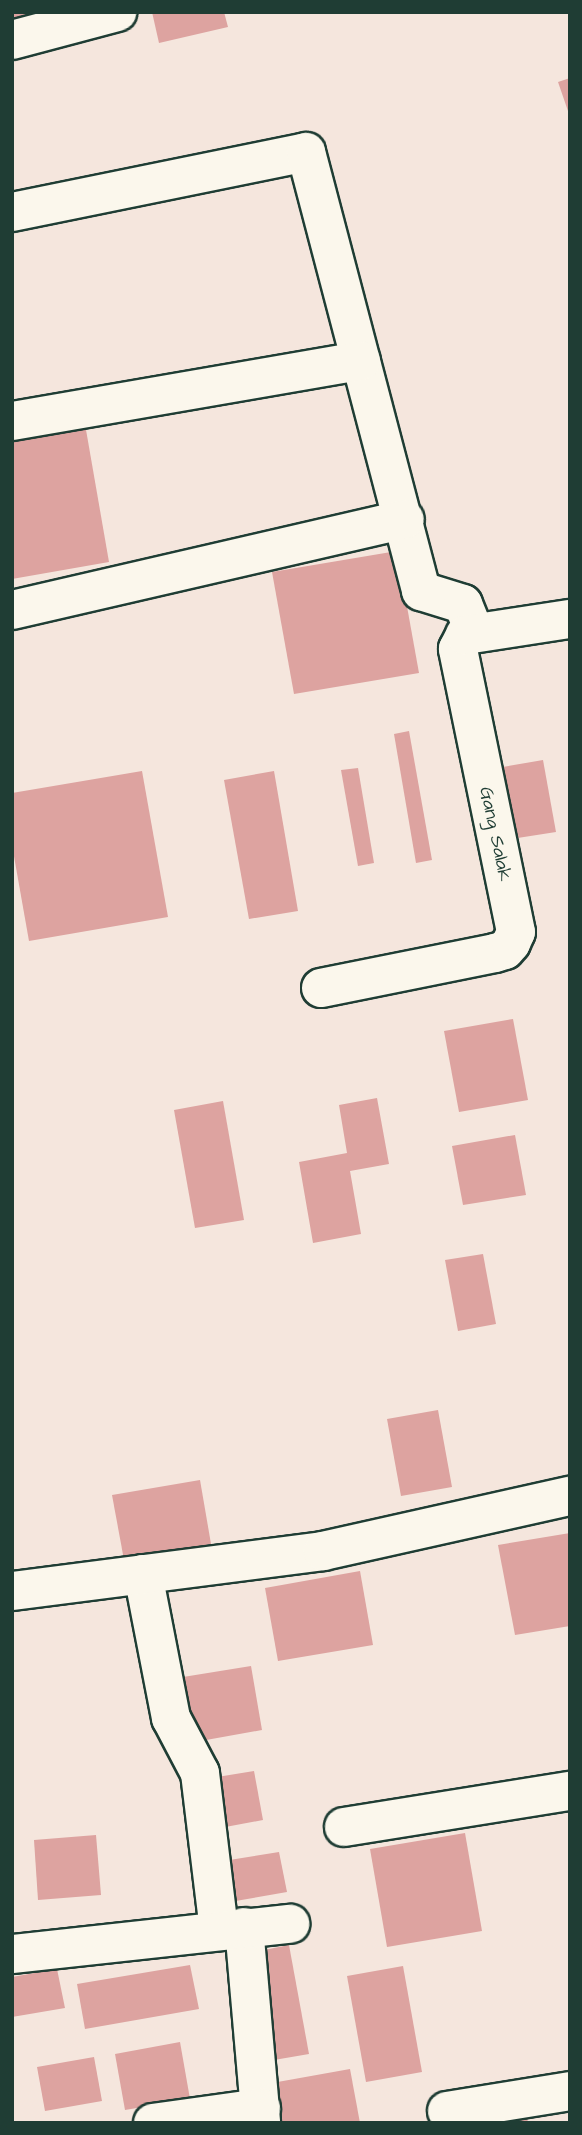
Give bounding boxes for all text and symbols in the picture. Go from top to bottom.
street label: Gang Salak [474,785,516,883]

